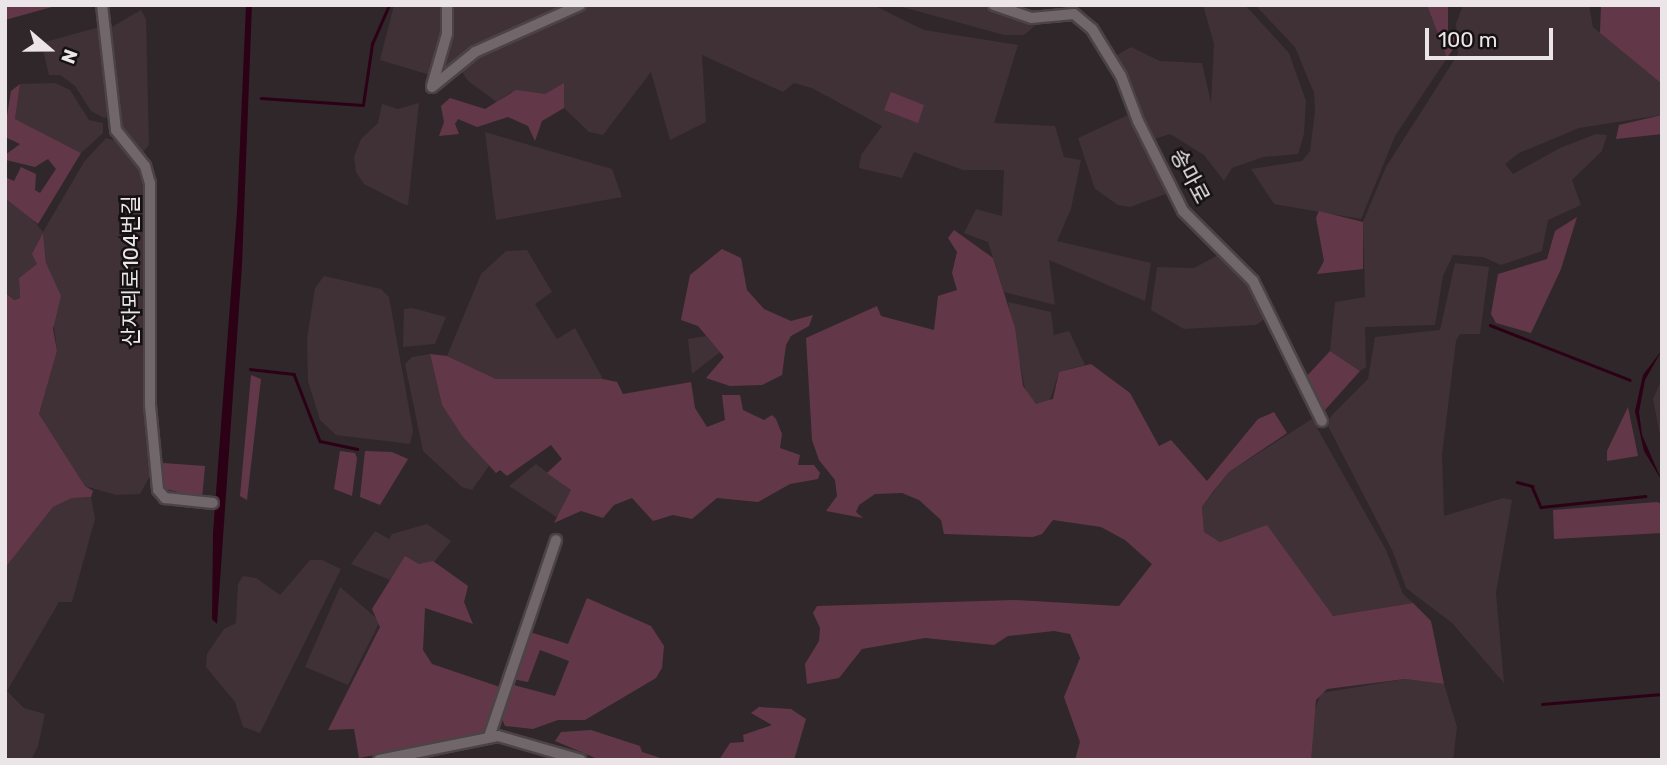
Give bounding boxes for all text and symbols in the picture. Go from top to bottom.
north arrow [14,14,84,84]
scale bar [1429,14,1557,58]
text: 100 m [1438,27,1497,52]
text: N [56,46,82,67]
street label: 송마로 [1165,144,1215,208]
street label: 산자뫼로104번길 [118,195,144,347]

